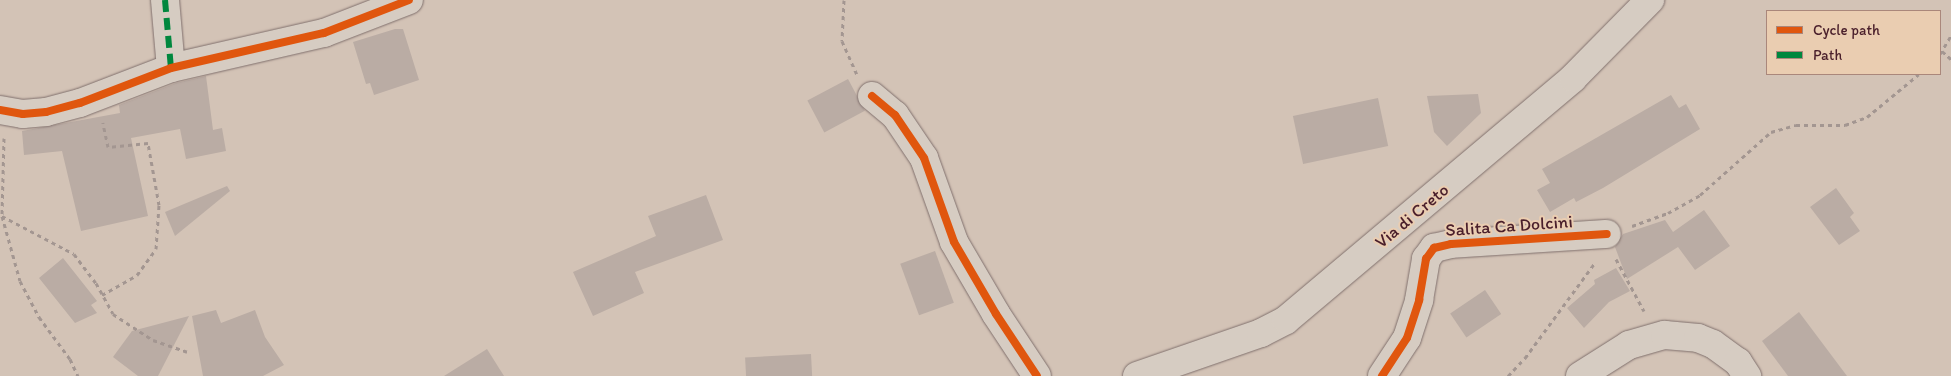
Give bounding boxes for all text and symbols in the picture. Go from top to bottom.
legend [1766,10,1941,75]
text: Cycle path [1813,21,1880,39]
text: Path [1813,46,1842,64]
street label: Via di Creto [1371,179,1453,253]
street label: Salita Ca Dolcini [1444,211,1574,241]

